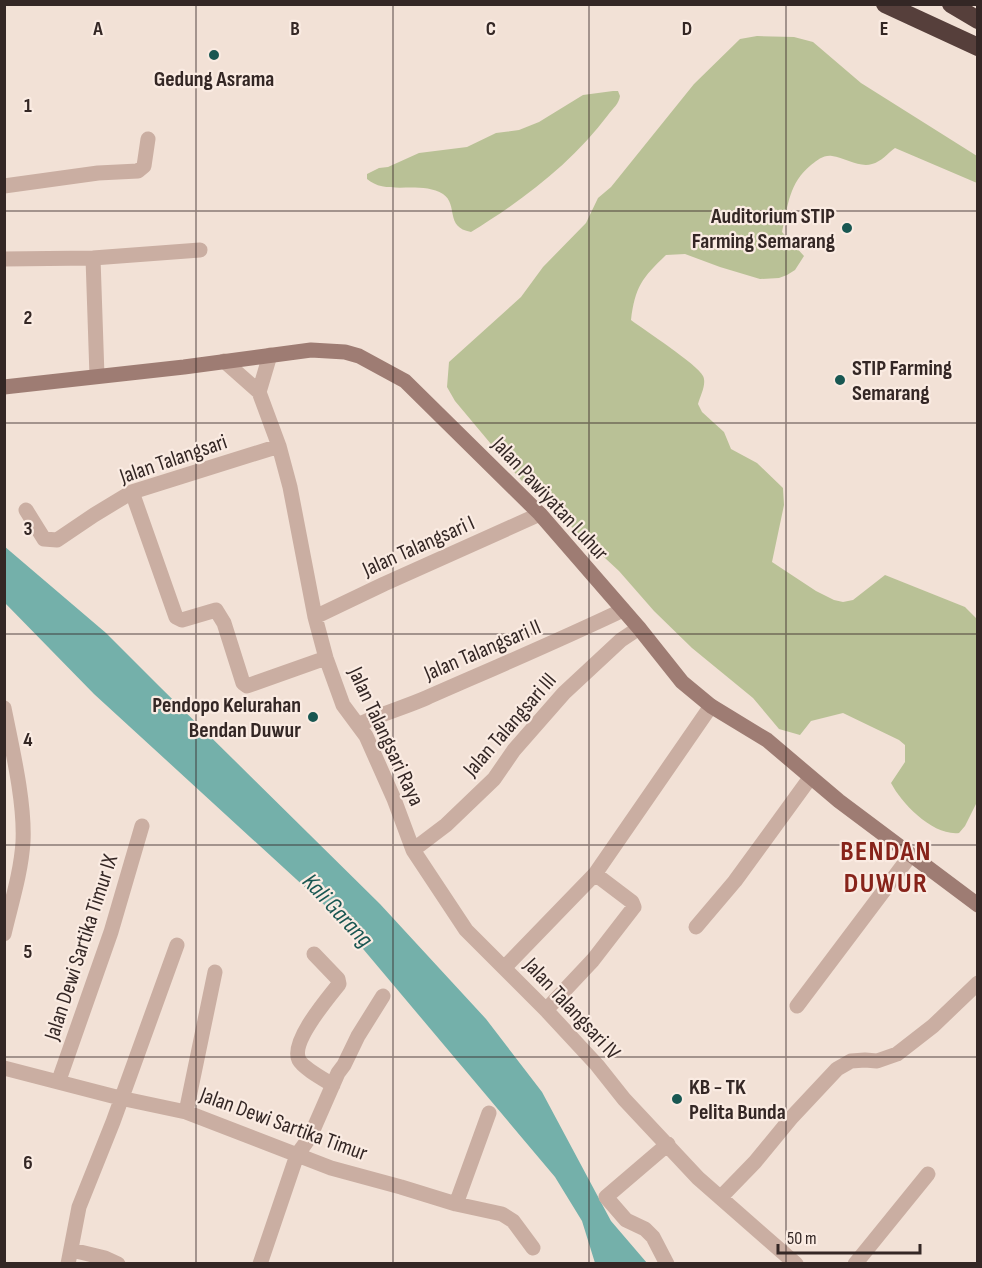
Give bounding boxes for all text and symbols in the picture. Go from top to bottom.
text: A [92,17,103,41]
text: B [290,17,300,41]
text: C [486,17,496,41]
text: D [682,17,692,41]
text: E [880,17,888,41]
marker: Gedung Asrama [207,48,221,62]
place label: Gedung Asrama [154,66,274,93]
text: 1 [24,94,32,118]
place label: Auditorium STIP Farming Semarang [692,203,835,255]
marker: Auditorium STIP Farming Semarang [840,221,854,235]
text: 2 [24,306,32,330]
place label: STIP Farming Semarang [852,355,952,407]
marker: STIP Farming Semarang [833,373,847,387]
street label: Jalan Talangsari [115,428,231,491]
street label: Jalan Pawiyatan Luhur [485,431,614,566]
street label: Jalan Talangsari I [357,510,479,583]
text: 3 [24,517,33,541]
street label: Jalan Talangsari II [419,614,545,687]
street label: Jalan Talangsari Raya [341,662,430,810]
street label: Jalan Talangsari III [457,668,563,783]
place label: Pendopo Kelurahan Bendan Duwur [152,692,301,744]
marker: Pendopo Kelurahan Bendan Duwur [306,710,320,724]
text: 4 [23,728,33,752]
district label: BENDAN DUWUR [840,835,932,900]
street label: Jalan Dewi Sartika Timur IX [38,851,124,1045]
water label: Kali Garang [296,867,379,953]
text: 5 [24,940,33,964]
street label: Jalan Talangsari IV [517,952,626,1066]
place label: KB - TK Pelita Bunda [689,1074,786,1126]
street label: Jalan Dewi Sartika Timur [195,1081,371,1167]
marker: KB - TK Pelita Bunda [670,1092,684,1106]
text: 6 [23,1151,33,1175]
scale bar [778,1217,920,1255]
text: 50 m [787,1228,817,1249]

